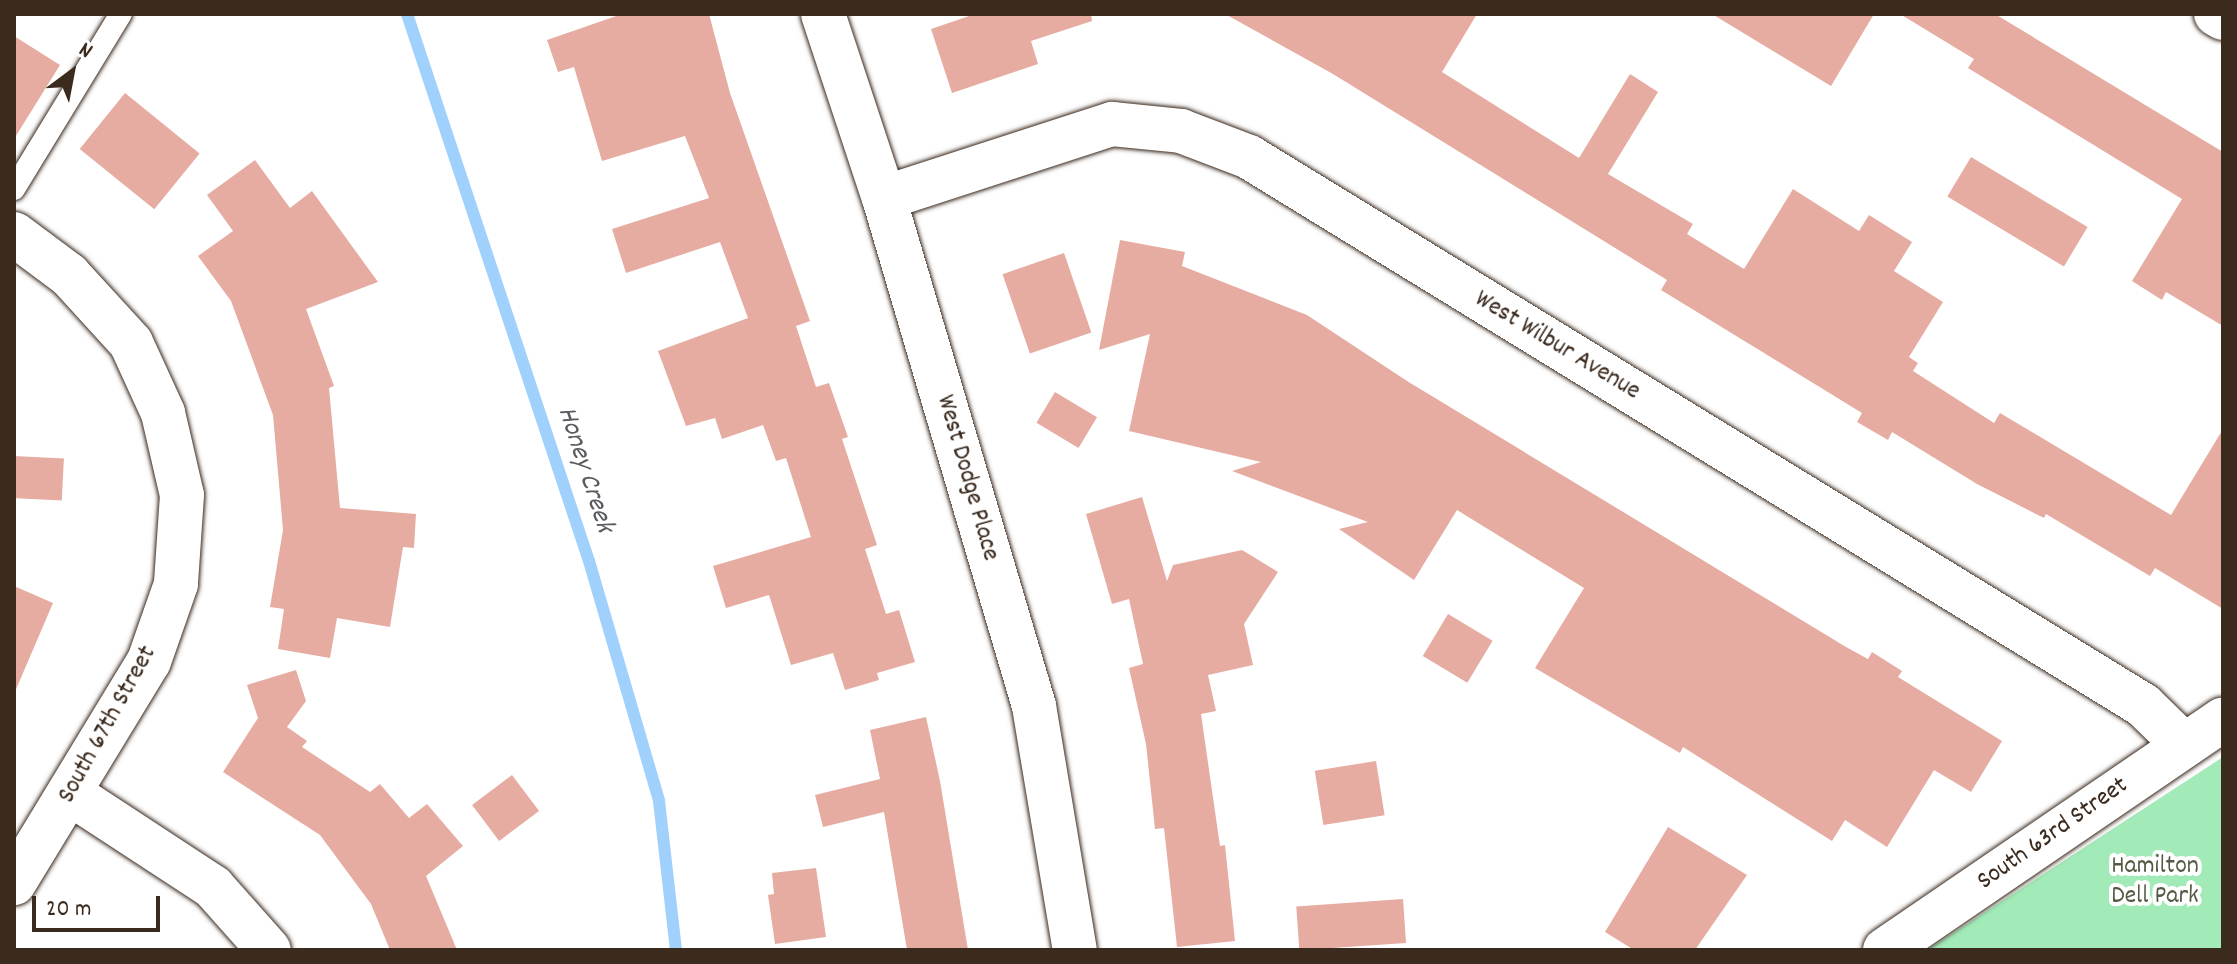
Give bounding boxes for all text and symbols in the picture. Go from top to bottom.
north arrow [32,32,112,112]
text: N [72,35,98,67]
street label: West Wilbur Avenue [1468,284,1646,408]
street label: West Dodge Place [928,392,1006,564]
water label: Honey Creek [548,403,620,537]
street label: South 67th Street [52,641,164,809]
street label: South 63rd Street [1972,770,2134,898]
park label: Hamilton Dell Park [2111,851,2199,912]
scale bar [36,880,164,930]
text: 20 m [46,893,92,927]

